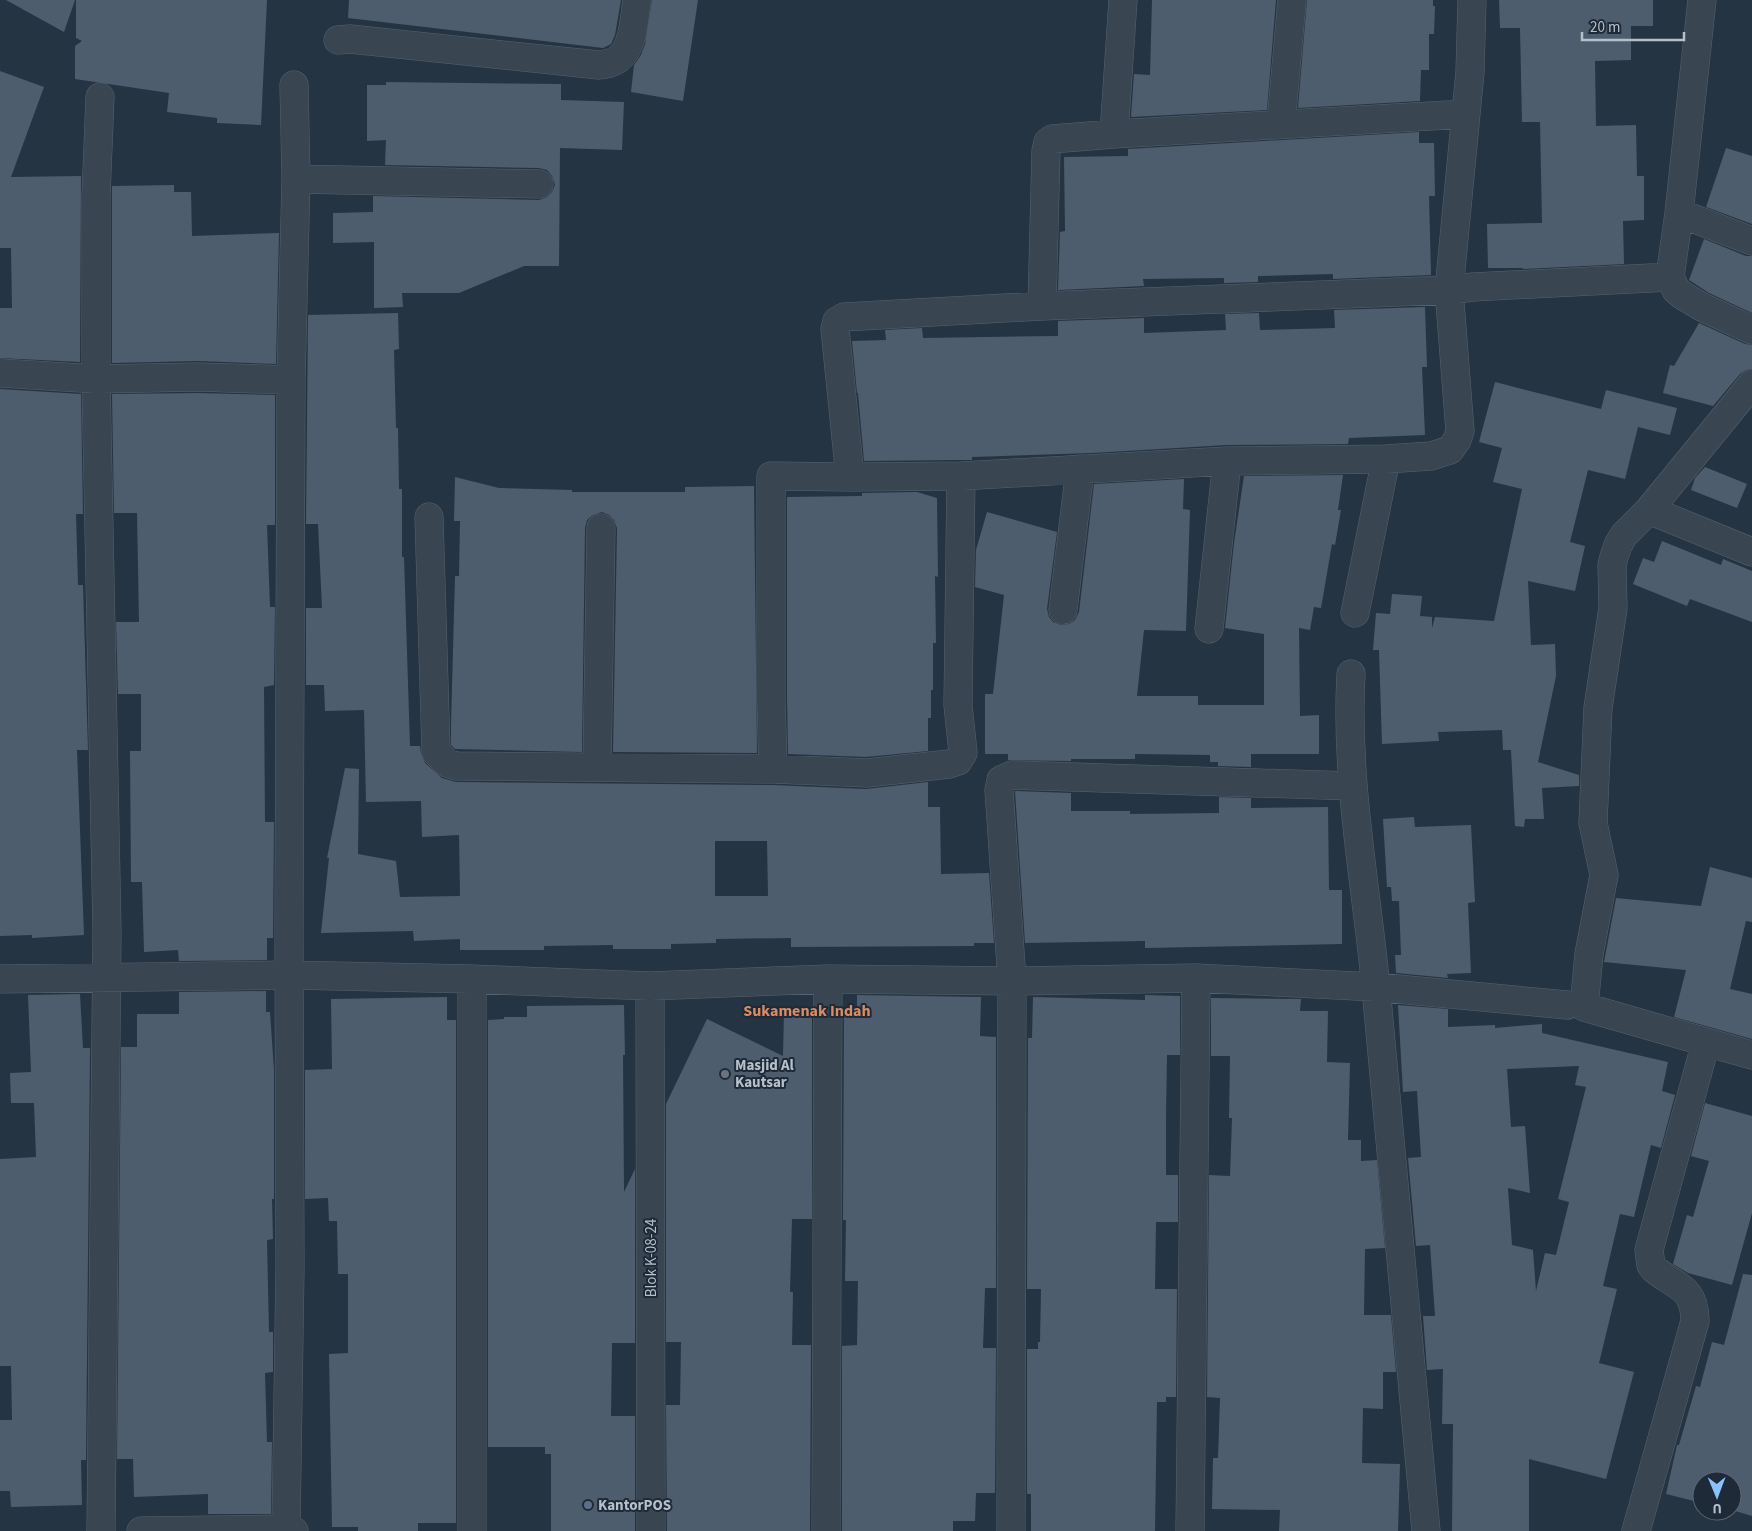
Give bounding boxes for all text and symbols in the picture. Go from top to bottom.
scale bar [1582,10,1684,42]
text: 20 m [1590,17,1620,38]
district label: Sukamenak Indah [743,1000,871,1022]
place label: Masjid Al Kautsar [735,1055,794,1093]
marker: Masjid Al Kautsar [719,1068,731,1080]
street label: Blok K-08-24 [641,1218,662,1297]
north arrow [1692,1471,1742,1521]
place label: KantorPOS [598,1495,671,1516]
text: U [1712,1498,1722,1518]
marker: KantorPOS [582,1499,594,1511]

